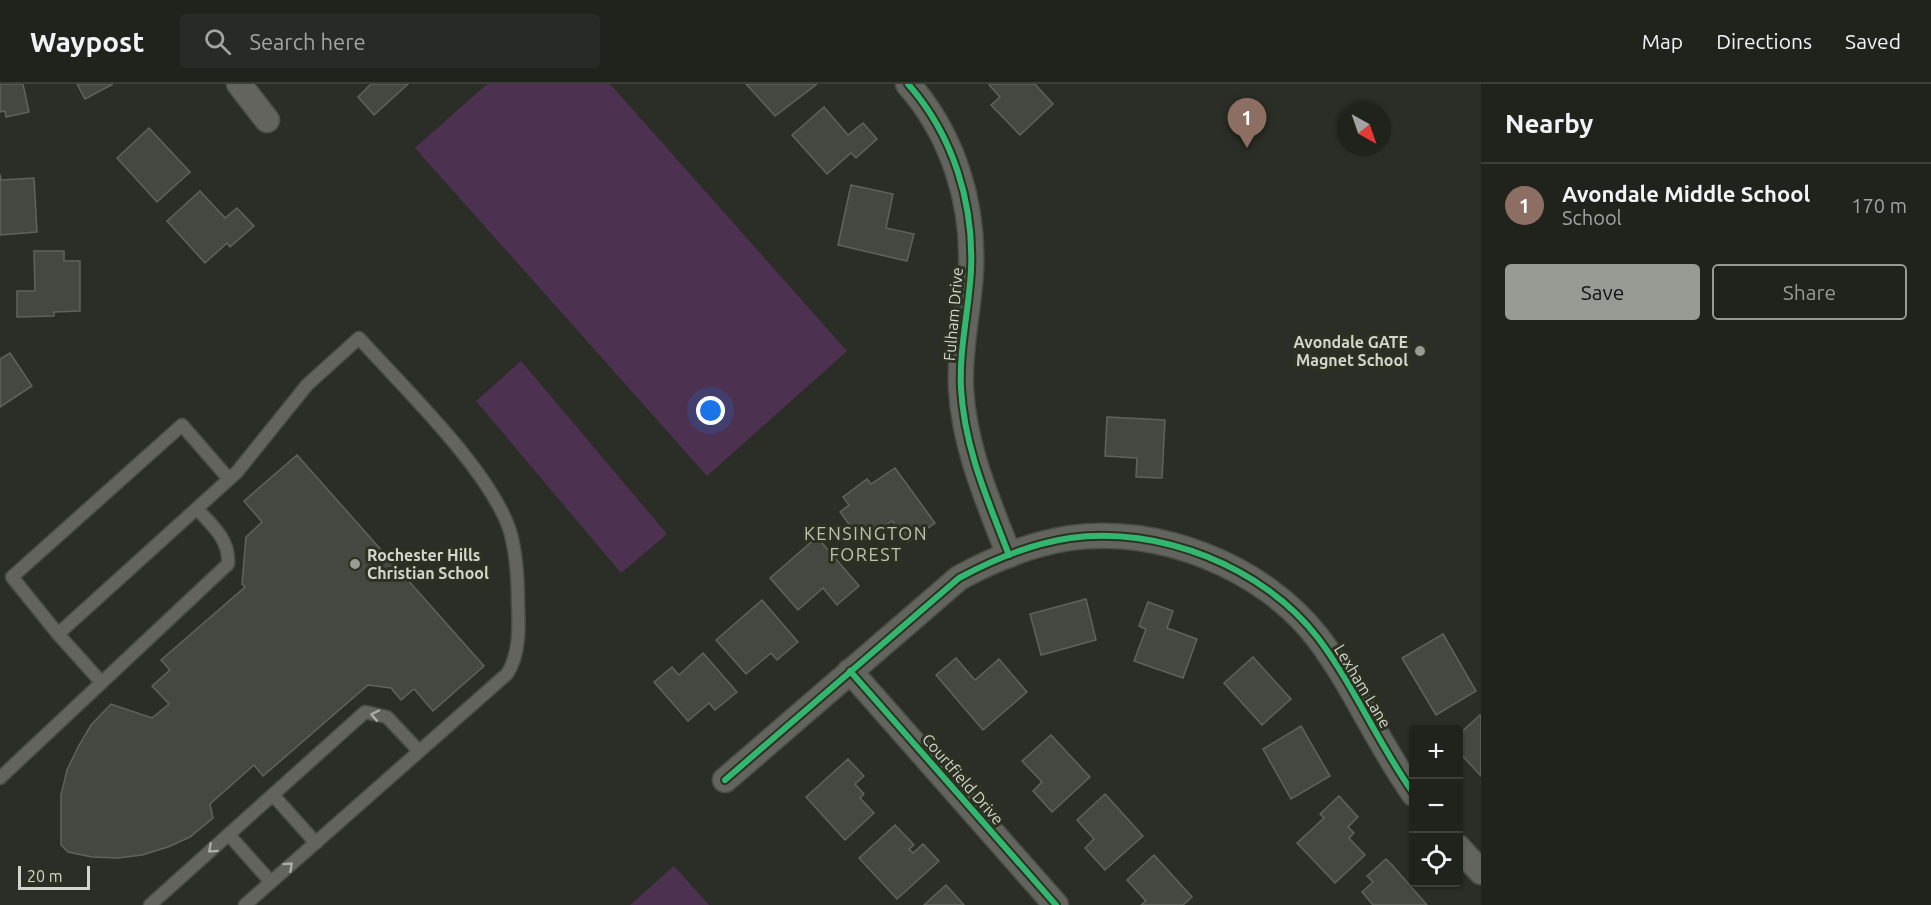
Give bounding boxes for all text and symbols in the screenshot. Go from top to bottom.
search box [180,14,600,68]
icon: search [201,25,234,58]
text: Waypost [30,26,144,57]
text: Search here [249,29,366,54]
text: Map [1642,29,1683,53]
text: Directions [1716,29,1812,53]
text: Saved [1845,29,1901,53]
pin: 1 [1228,98,1266,148]
north arrow [1337,102,1391,156]
text: Nearby [1505,109,1593,138]
text: Avondale Middle School [1562,181,1810,206]
text: 1 [1519,194,1530,217]
text: 170 m [1851,194,1907,217]
text: School [1562,206,1622,229]
button: Save [1505,264,1700,320]
button: Share [1712,264,1907,320]
street label: Fulham Drive [940,266,966,362]
place label: Avondale GATE Magnet School [1293,333,1408,369]
marker: Avondale GATE Magnet School [1413,344,1427,358]
your location [696,396,725,425]
district label: KENSINGTON FOREST [804,523,928,564]
place label: Rochester Hills Christian School [367,546,489,582]
marker: Rochester Hills Christian School [348,557,362,571]
street label: Lexham Lane [1331,641,1395,731]
one-way arrow [371,709,381,722]
map controls [1409,725,1463,887]
button: + [1409,725,1463,779]
street label: Courtfield Drive [919,730,1007,828]
button: − [1409,779,1463,833]
button: locate [1409,833,1463,887]
one-way arrow [208,842,219,853]
one-way arrow [282,862,293,873]
scale bar [18,863,90,890]
text: 20 m [27,867,63,885]

